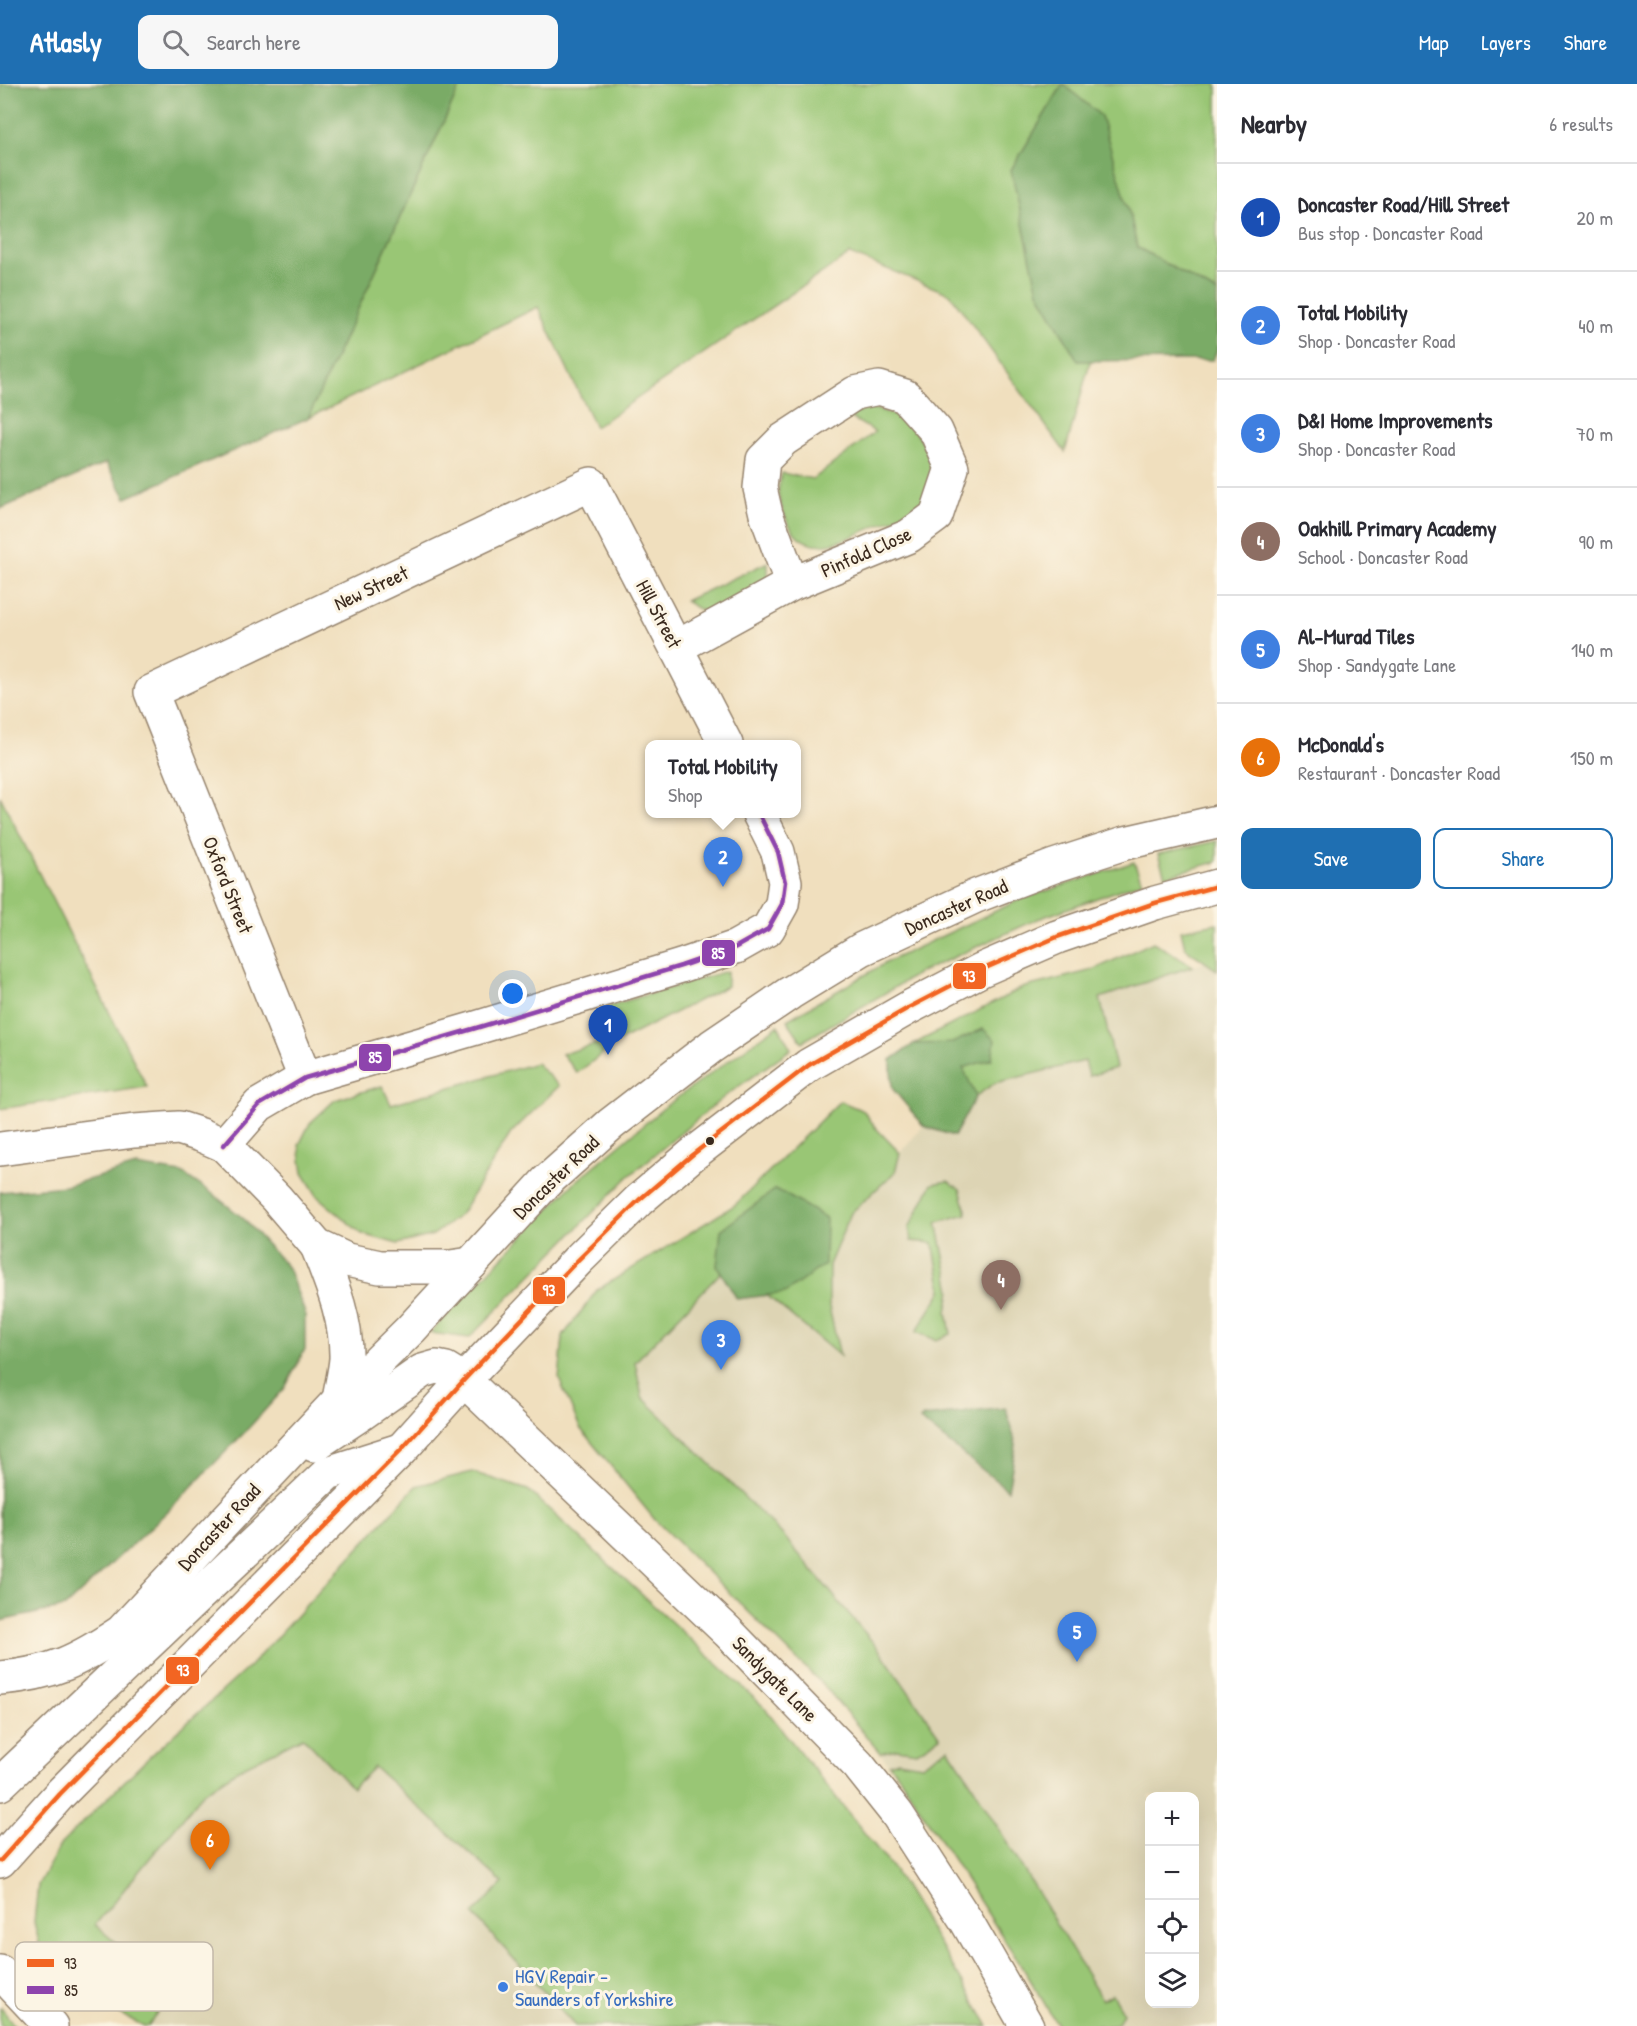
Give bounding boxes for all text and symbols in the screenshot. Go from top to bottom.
search box [138,15,558,69]
text: Atlasly [30,23,102,61]
icon: search [159,26,192,59]
text: Search here [207,27,301,57]
text: Map [1419,28,1448,57]
text: Layers [1481,28,1531,57]
text: Share [1564,28,1607,57]
text: Nearby [1241,106,1307,141]
text: 6 results [1549,110,1613,137]
text: Doncaster Road/Hill Street [1298,189,1509,219]
text: 1 [1257,204,1264,231]
text: 20 m [1576,204,1613,231]
text: Bus stop · Doncaster Road [1298,219,1483,246]
text: Total Mobility [1298,297,1408,327]
text: 2 [1256,312,1265,339]
text: 40 m [1578,312,1613,339]
text: Shop · Doncaster Road [1298,327,1455,354]
text: D&I Home Improvements [1298,405,1492,435]
text: 3 [1256,420,1265,447]
text: 70 m [1576,420,1613,447]
text: Shop · Doncaster Road [1298,435,1455,462]
text: Oakhill Primary Academy [1298,513,1497,543]
street label: Pinfold Close [816,520,915,583]
text: 4 [1257,528,1264,555]
text: 90 m [1579,528,1613,555]
text: School · Doncaster Road [1298,543,1468,570]
street label: New Street [329,558,413,616]
street label: Hill Street [630,575,689,654]
text: Al-Murad Tiles [1298,621,1414,651]
text: 5 [1256,636,1265,663]
text: 140 m [1571,636,1613,663]
text: Shop · Sandygate Lane [1298,651,1456,678]
text: McDonald's [1298,729,1384,759]
popup [645,740,801,818]
text: 6 [1257,744,1264,771]
text: 150 m [1570,744,1613,771]
text: Total Mobility [668,751,778,781]
text: Restaurant · Doncaster Road [1298,759,1500,786]
text: Shop [668,781,702,808]
button: Save [1241,828,1421,889]
button: Share [1433,828,1613,889]
street label: Oxford Street [197,832,261,938]
pin: 2 [704,838,742,887]
street label: Doncaster Road [900,872,1012,941]
line badge: 85 [701,939,736,967]
text: 85 [711,942,725,964]
line badge: 93 [952,962,987,990]
text: 93 [962,965,976,987]
your location [498,979,527,1008]
pin: 1 [588,1006,628,1055]
line badge: 85 [358,1043,392,1072]
text: 85 [368,1046,382,1068]
street label: Doncaster Road [507,1129,605,1224]
unlabelled marker [704,1135,716,1147]
pin: 4 [982,1260,1020,1310]
line badge: 93 [532,1276,566,1305]
text: 93 [542,1279,556,1301]
pin: 3 [702,1320,740,1370]
street label: Doncaster Road [171,1477,266,1576]
pin: 5 [1058,1612,1096,1662]
street label: Sandygate Lane [727,1630,824,1727]
line badge: 93 [165,1656,200,1685]
text: 93 [176,1659,190,1681]
map controls [1145,1792,1199,2008]
button: + [1145,1792,1199,1846]
pin: 6 [190,1820,230,1870]
button: − [1145,1846,1199,1900]
button: locate [1145,1900,1199,1954]
legend [15,1942,213,2011]
text: 93 [64,1952,77,1974]
button: layers [1145,1954,1199,2008]
place label: HGV Repair - Saunders of Yorkshire [515,1962,674,2012]
text: 85 [64,1979,78,2001]
marker: HGV Repair - Saunders of Yorkshire [496,1980,510,1994]

